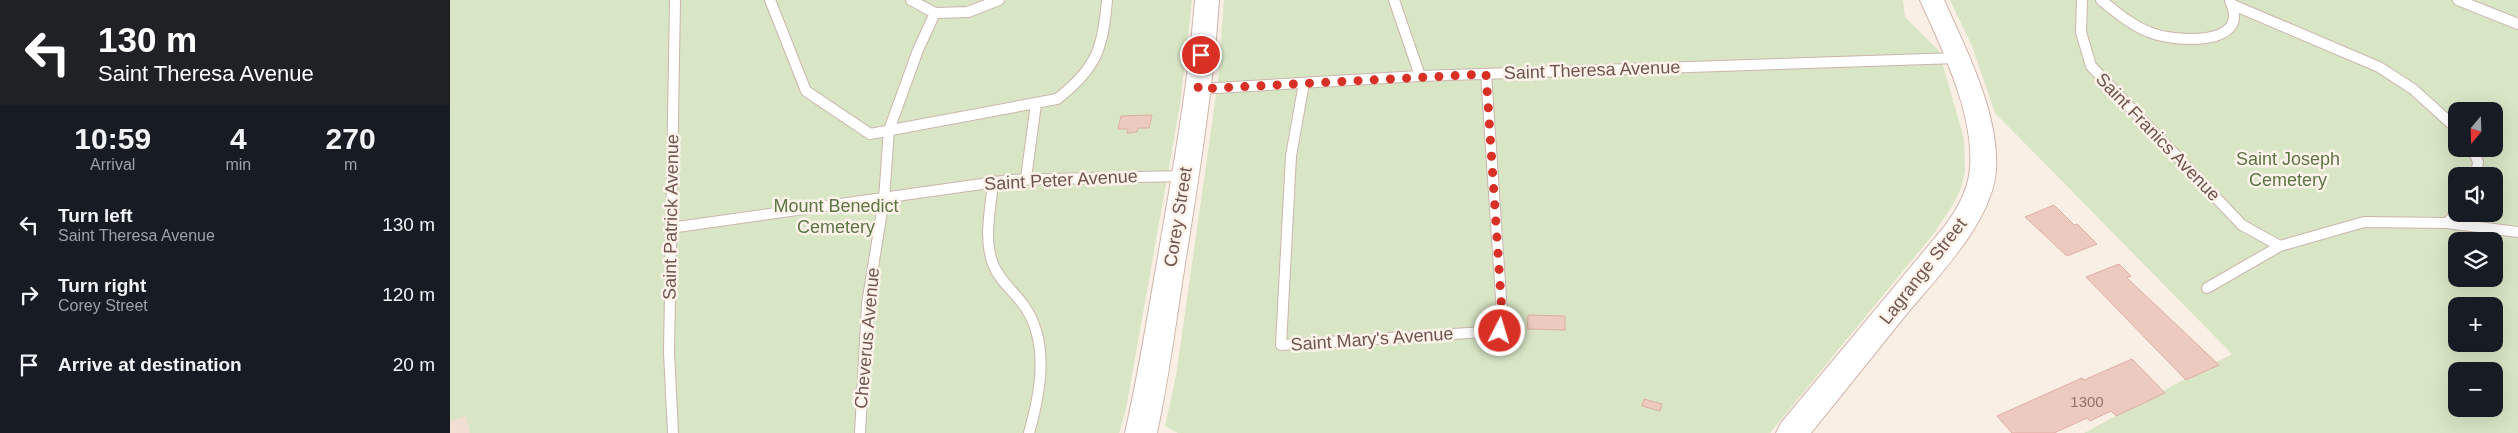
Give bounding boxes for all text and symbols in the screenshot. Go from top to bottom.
icon: left [15,20,80,85]
text: 130 m [98,20,197,59]
pin [1180,34,1222,76]
icon: arrive [1187,41,1215,69]
street label: Saint Theresa Avenue [1503,57,1681,83]
text: Saint Theresa Avenue [98,61,314,86]
street label: Saint Franics Avenue [2092,69,2224,205]
north arrow [2448,102,2502,158]
map controls [2448,102,2503,417]
text: 10:59 [74,122,151,155]
text: 4 [230,122,247,155]
text: 270 [326,122,376,155]
street label: Saint Patrick Avenue [660,134,682,300]
park label: Saint Joseph Cemetery [2236,149,2340,190]
text: Arrival [90,156,135,173]
text: min [225,156,251,173]
text: m [344,156,357,173]
street label: Saint Peter Avenue [984,166,1138,194]
street label: Corey Street [1160,166,1196,268]
button: sound [2448,167,2503,222]
park label: Mount Benedict Cemetery [773,196,899,237]
text: Turn left [58,205,133,226]
icon: left [15,211,43,239]
text: 130 m [382,214,435,235]
street label: Lagrange Street [1875,214,1971,328]
text: Saint Theresa Avenue [58,227,215,244]
button: layers [2448,232,2503,287]
street label: Cheverus Avenue [851,267,883,409]
text: Turn right [58,275,146,296]
icon: right [15,281,43,309]
text: 120 m [382,284,435,305]
text: Corey Street [58,297,148,314]
button: + [2448,297,2503,352]
position arrow [1473,304,1525,356]
street label: Saint Mary's Avenue [1290,323,1454,355]
icon: arrive [15,351,43,379]
text: Arrive at destination [58,354,242,375]
text: 20 m [393,354,435,375]
button: − [2448,362,2503,417]
house number: 1300 [2070,393,2104,410]

